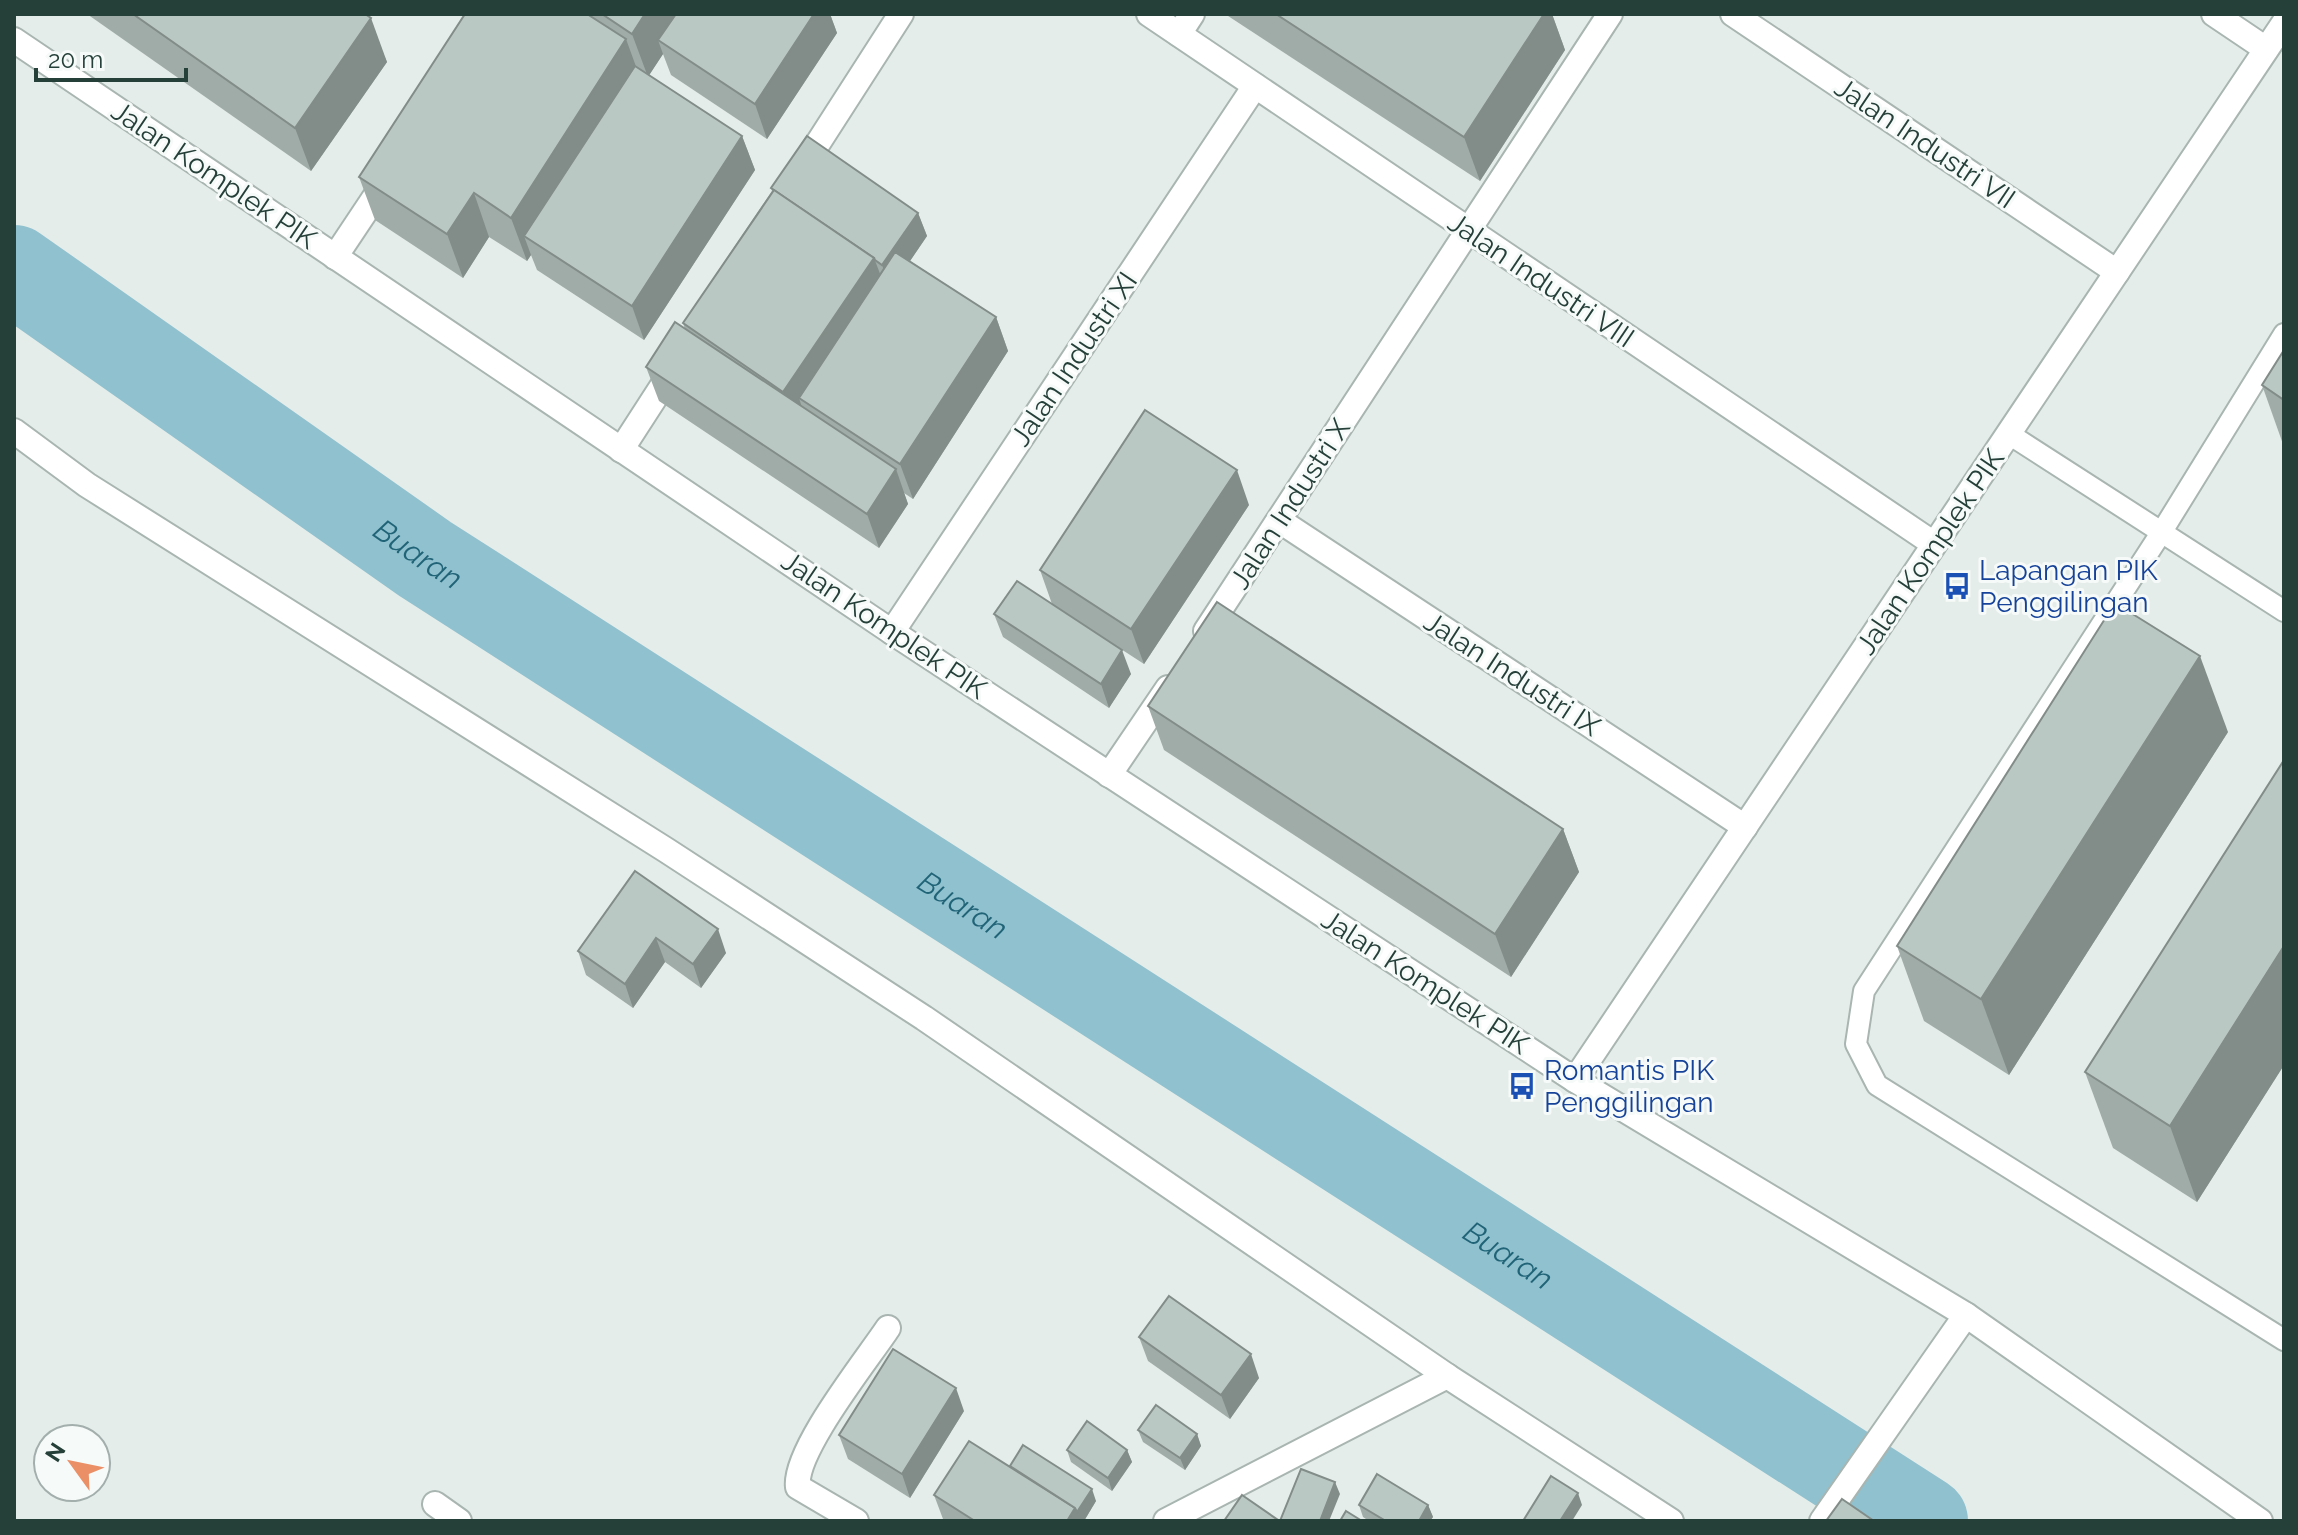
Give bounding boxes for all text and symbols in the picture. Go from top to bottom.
scale bar [36,32,186,82]
text: 20 m [48,45,103,74]
street label: Jalan Industri VII [1829,71,2021,215]
street label: Jalan Komplek PIK [105,94,323,256]
street label: Jalan Industri VIII [1442,206,1640,354]
street label: Jalan Industri XI [1004,266,1144,452]
street label: Jalan Industri X [1223,413,1357,595]
street label: Jalan Komplek PIK [1849,443,2011,661]
water label: Buaran [368,511,469,596]
street label: Jalan Komplek PIK [775,544,993,706]
place label: Lapangan PIK Penggilingan [1979,554,2158,619]
bus stop icon: Lapangan PIK Penggilingan [1942,571,1972,601]
street label: Jalan Industri IX [1418,605,1606,743]
water label: Buaran [912,863,1014,946]
street label: Jalan Komplek PIK [1315,903,1535,1061]
place label: Romantis PIK Penggilingan [1544,1054,1714,1119]
bus stop icon: Romantis PIK Penggilingan [1507,1071,1537,1101]
water label: Buaran [1457,1213,1559,1296]
north arrow [32,1423,112,1503]
text: N [40,1438,71,1466]

